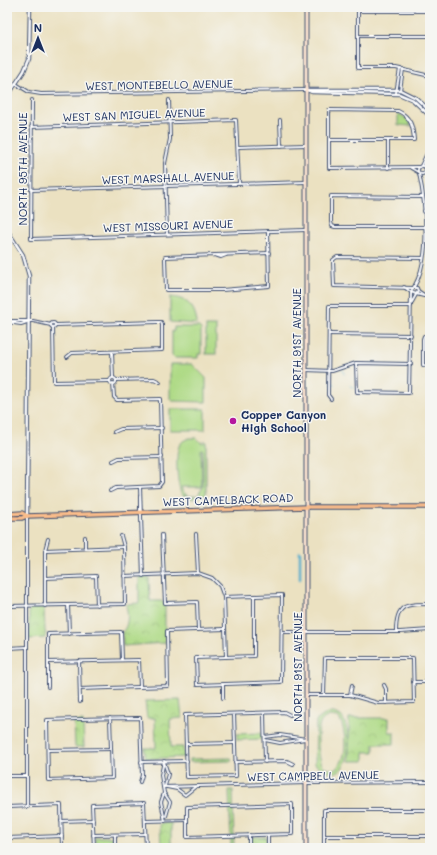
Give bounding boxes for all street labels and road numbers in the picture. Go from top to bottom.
street label: WEST MONTEBELLO AVENUE [85,76,233,93]
street label: WEST SAN MIGUEL AVENUE [62,105,206,124]
street label: NORTH 95TH AVENUE [15,113,30,225]
street label: WEST MARSHALL AVENUE [101,168,235,187]
street label: WEST MISSOURI AVENUE [103,216,233,235]
street label: NORTH 91ST AVENUE [289,288,304,398]
street label: WEST CAMELBACK ROAD [162,490,294,509]
street label: NORTH 91ST AVENUE [290,612,305,722]
street label: WEST CAMPBELL AVENUE [247,767,379,784]

